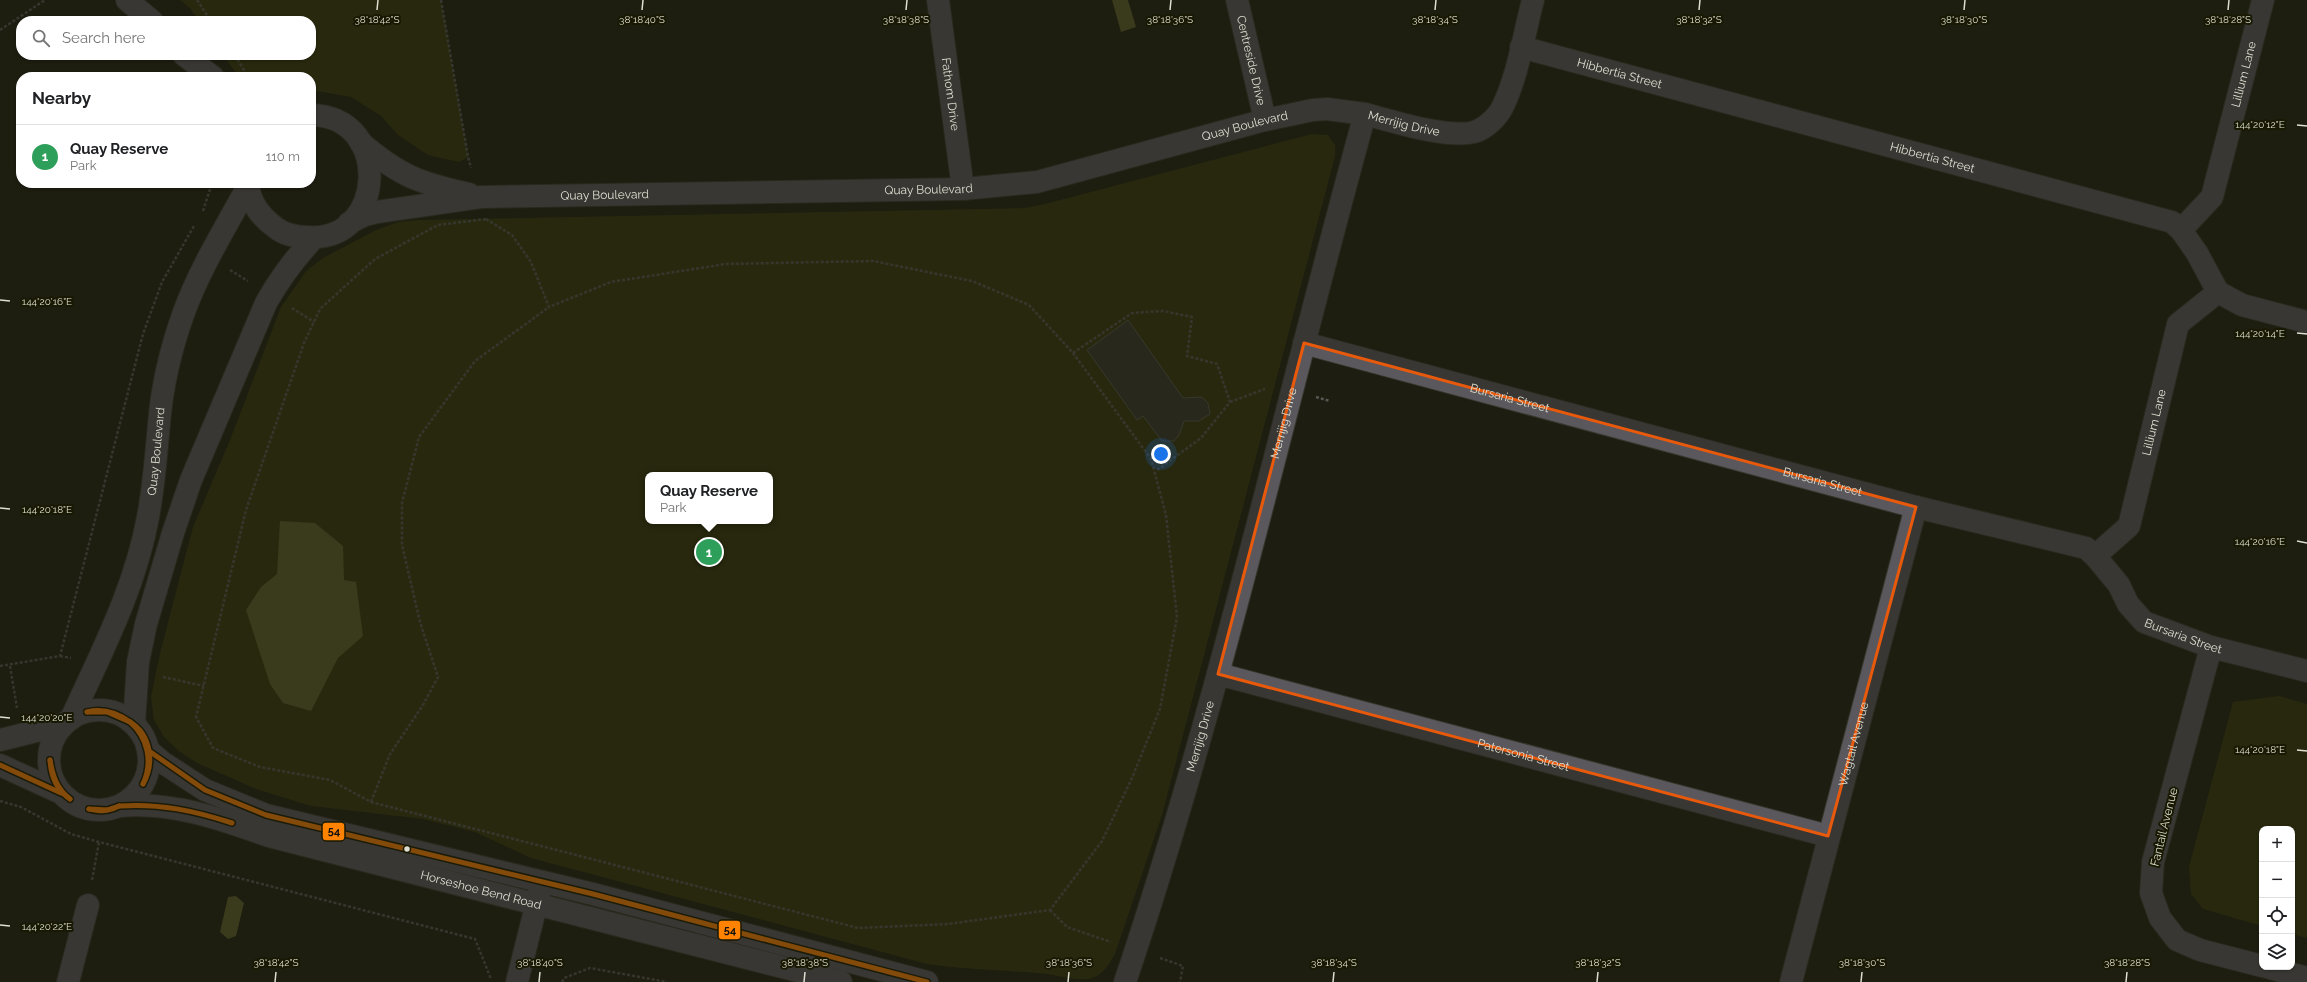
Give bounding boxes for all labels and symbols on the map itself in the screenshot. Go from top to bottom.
text: 38°18'42"S [355,14,399,25]
text: 38°18'40"S [619,14,665,25]
text: 38°18'38"S [883,14,929,25]
text: 38°18'36"S [1147,14,1193,25]
street label: Centreside Drive [1234,14,1268,107]
text: 38°18'34"S [1412,14,1458,25]
text: 38°18'32"S [1676,14,1722,25]
text: 38°18'30"S [1941,14,1987,25]
text: 38°18'28"S [2205,14,2251,25]
street label: Lillium Lane [2229,40,2259,109]
street label: Hibbertia Street [1576,55,1663,92]
street label: Fathom Drive [939,57,962,132]
street label: Quay Boulevard [1200,108,1289,144]
street label: Merrijig Drive [1367,108,1441,139]
text: 144°20'12"E [2235,119,2285,130]
street label: Hibbertia Street [1888,140,1976,176]
street label: Quay Boulevard [884,181,973,197]
street label: Quay Boulevard [560,187,649,203]
text: 144°20'16"E [22,296,72,307]
text: 144°20'14"E [2235,328,2285,339]
street label: Bursaria Street [1469,381,1551,415]
street label: Merrijig Drive [1268,386,1300,460]
street label: Lillium Lane [2139,388,2169,457]
street label: Quay Boulevard [145,407,168,496]
your location [1151,444,1171,464]
street label: Bursaria Street [1782,465,1864,499]
text: 144°20'18"E [22,504,72,515]
text: 144°20'16"E [2235,536,2285,547]
pin: 1 [696,537,722,567]
street label: Bursaria Street [2142,616,2223,656]
street label: Merrijig Drive [1184,699,1217,773]
street label: Wagtail Avenue [1836,700,1871,788]
text: 144°20'20"E [21,712,73,723]
street label: Patersonia Street [1476,736,1571,774]
text: 144°20'18"E [2235,744,2285,755]
street label: Fantail Avenue [2147,786,2181,868]
line badge: 54 [322,822,345,841]
text: 54 [328,825,340,838]
unlabelled marker [402,844,412,854]
street label: Horseshoe Bend Road [419,868,543,912]
line badge: 54 [718,920,741,940]
text: 144°20'22"E [22,921,72,932]
text: 54 [724,924,736,937]
text: 38°18'42"S [254,957,298,968]
text: 38°18'40"S [517,957,563,968]
text: 38°18'38"S [782,957,828,968]
text: 38°18'36"S [1046,957,1092,968]
text: 38°18'34"S [1311,957,1357,968]
text: 38°18'32"S [1575,957,1621,968]
text: 38°18'30"S [1839,957,1885,968]
text: 38°18'28"S [2104,957,2150,968]

